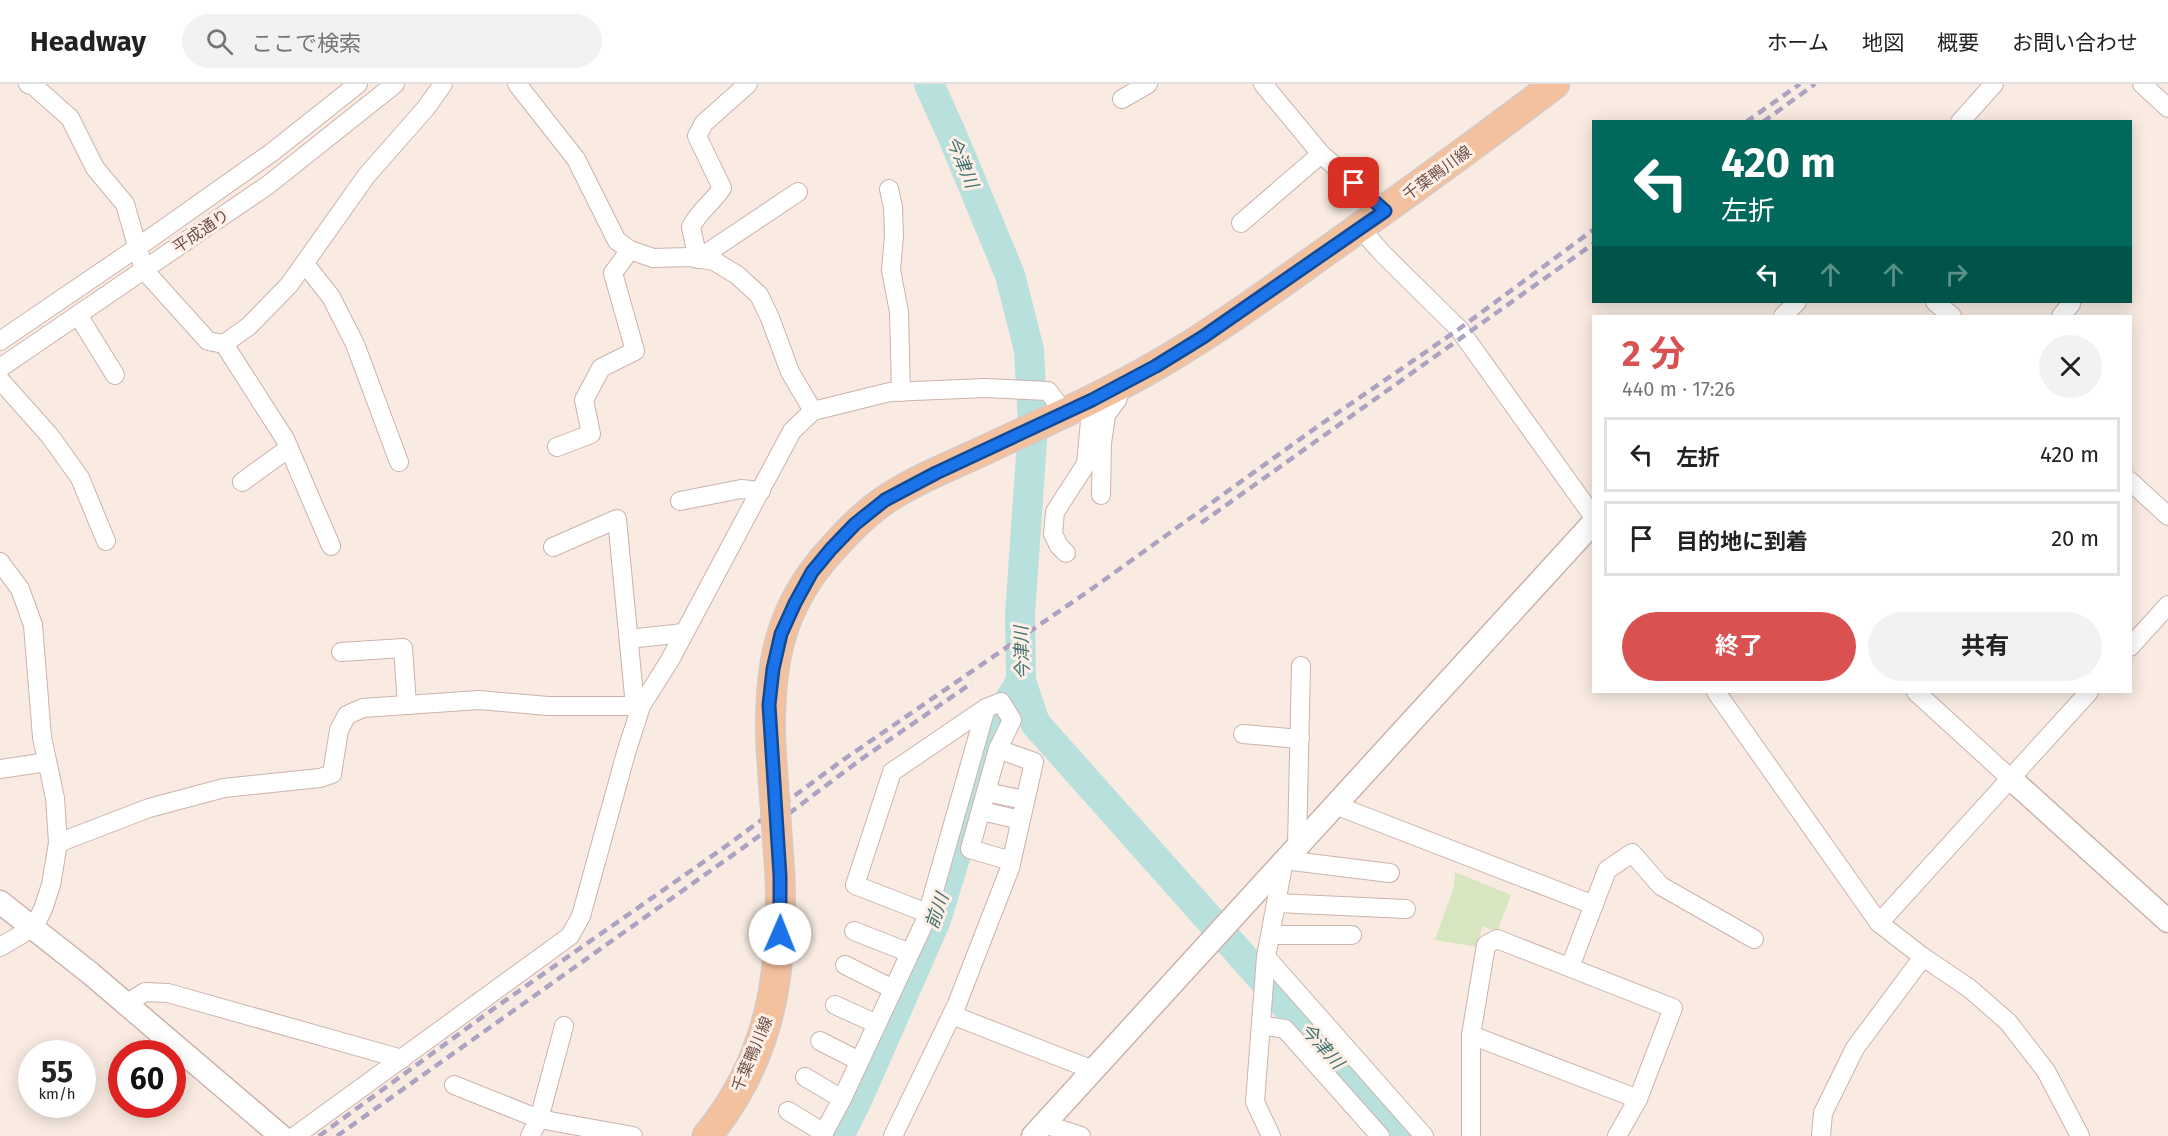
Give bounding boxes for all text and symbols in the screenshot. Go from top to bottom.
search box [182,14,602,68]
text: Headway [30,25,146,58]
icon: search [203,25,236,58]
text: ここで検索 [251,30,361,57]
text: ホーム [1767,30,1829,56]
text: 地図 [1862,30,1904,56]
text: 概要 [1937,30,1979,56]
text: お問い合わせ [2012,30,2138,56]
water label: 今津川 [941,133,983,193]
text: 420 m [1721,138,1836,188]
street label: 千葉鴨川線 [1399,142,1475,204]
icon: left [1622,144,1700,222]
pin [1328,157,1379,208]
icon: arrive [1337,166,1370,199]
text: 左折 [1721,195,1775,227]
street label: 平成通り [169,205,233,257]
icon: left [1751,258,1784,291]
icon: ahead [1814,258,1847,291]
icon: ahead [1877,258,1910,291]
icon: right [1940,258,1973,291]
text: 2 分 [1622,332,1685,376]
button: close [2039,335,2102,398]
text: 440 m · 17:26 [1622,377,1735,401]
icon: left [1625,438,1658,471]
text: 420 m [2040,441,2099,468]
text: 左折 [1676,444,1720,471]
icon: arrive [1625,522,1658,555]
text: 20 m [2051,525,2099,552]
text: 目的地に到着 [1676,528,1808,555]
button: 終了 [1622,612,1856,681]
button: 共有 [1868,612,2102,681]
water label: 今津川 [1010,624,1034,680]
water label: 前川 [921,889,954,932]
position arrow [748,902,812,966]
street label: 千葉鴨川線 [728,1013,776,1095]
water label: 今津川 [1296,1019,1350,1075]
speed limit sign: 60 [108,1040,186,1118]
text: 55 [41,1054,73,1090]
text: km/h [38,1085,76,1103]

